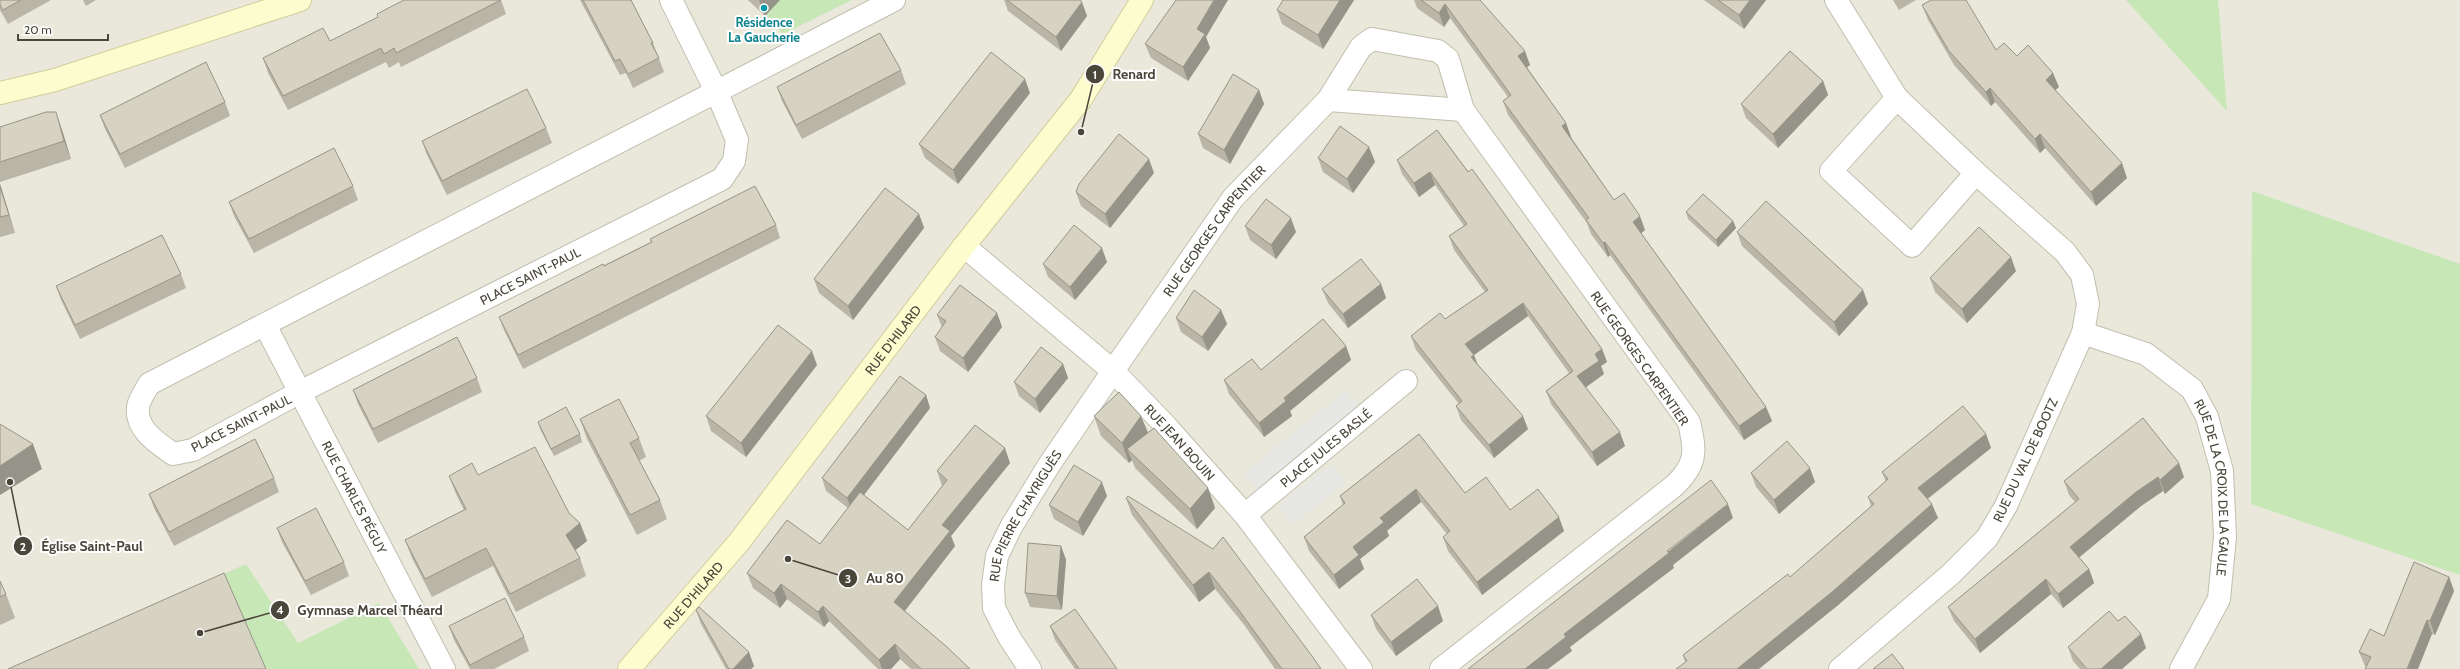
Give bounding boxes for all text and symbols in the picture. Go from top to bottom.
marker: Résidence La Gaucherie [759,3,769,13]
place label: Résidence La Gaucherie [728,14,800,45]
scale bar [18,16,108,42]
text: 20 m [24,22,52,37]
callout: Renard [1085,61,1164,87]
text: Renard [1113,65,1155,83]
text: 1 [1093,67,1097,82]
street label: RUE GEORGES CARPENTIER [1159,162,1269,299]
street label: PLACE SAINT-PAUL [477,244,583,308]
street label: RUE GEORGES CARPENTIER [1587,288,1693,428]
street label: RUE D'HILARD [861,302,924,378]
street label: PLACE SAINT-PAUL [188,391,294,455]
street label: RUE DU VAL DE BOOTZ [1989,395,2061,525]
street label: RUE DE LA CROIX DE LA GAULE [2191,396,2233,577]
street label: RUE JEAN BOUIN [1141,400,1218,484]
street label: PLACE JULES BASLÉ [1277,404,1375,490]
street label: RUE CHARLES PÉGUY [319,438,391,557]
street label: RUE PIERRE CHAYRIGUÈS [986,447,1065,583]
callout: Église Saint-Paul [13,533,151,559]
text: Église Saint-Paul [41,537,143,555]
text: 2 [20,539,26,554]
street label: RUE D'HILARD [660,558,727,632]
callout: Au 80 [838,565,911,591]
text: Au 80 [866,569,904,587]
text: 3 [845,571,851,586]
callout: Gymnase Marcel Théard [270,597,451,623]
text: Gymnase Marcel Théard [297,601,443,619]
text: 4 [276,602,284,617]

